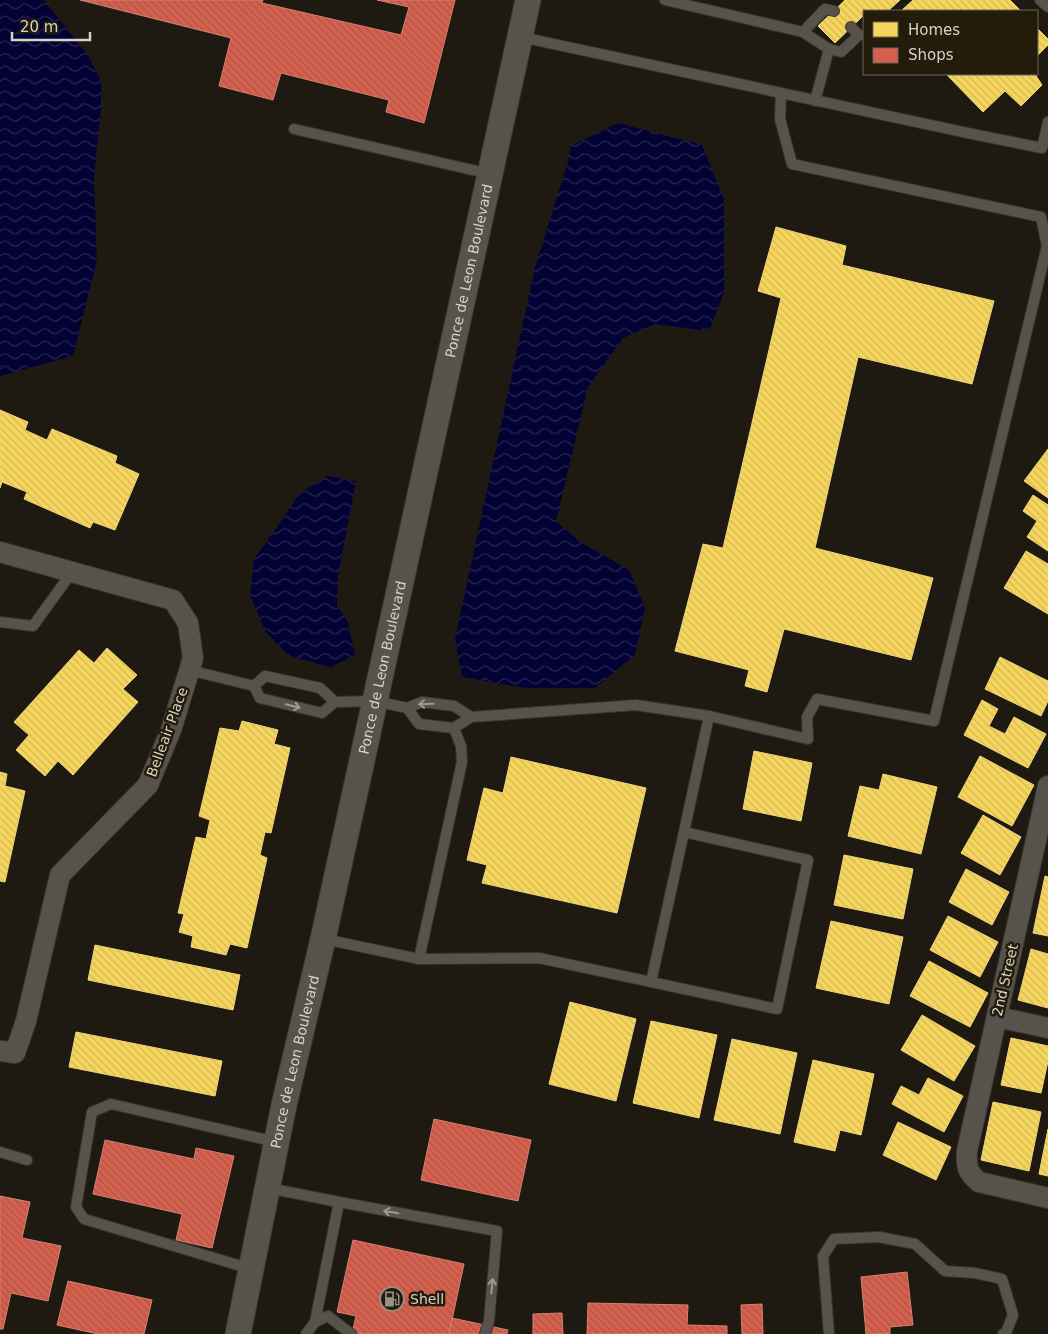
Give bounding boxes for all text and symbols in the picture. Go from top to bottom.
scale bar [12,10,90,42]
legend [863,10,1038,75]
text: 20 m [20,18,58,36]
text: Homes [908,21,960,39]
text: Shops [908,46,954,64]
street label: Ponce de Leon Boulevard [442,183,496,359]
street label: Ponce de Leon Boulevard [356,579,409,756]
street label: Belleair Place [143,685,191,779]
one-way arrow [419,699,435,708]
one-way arrow [284,702,300,711]
street label: 2nd Street [989,942,1021,1018]
street label: Ponce de Leon Boulevard [267,974,322,1150]
one-way arrow [383,1207,399,1216]
one-way arrow [487,1278,497,1294]
fuel station icon: Shell [379,1286,405,1312]
place label: Shell [410,1291,444,1307]

